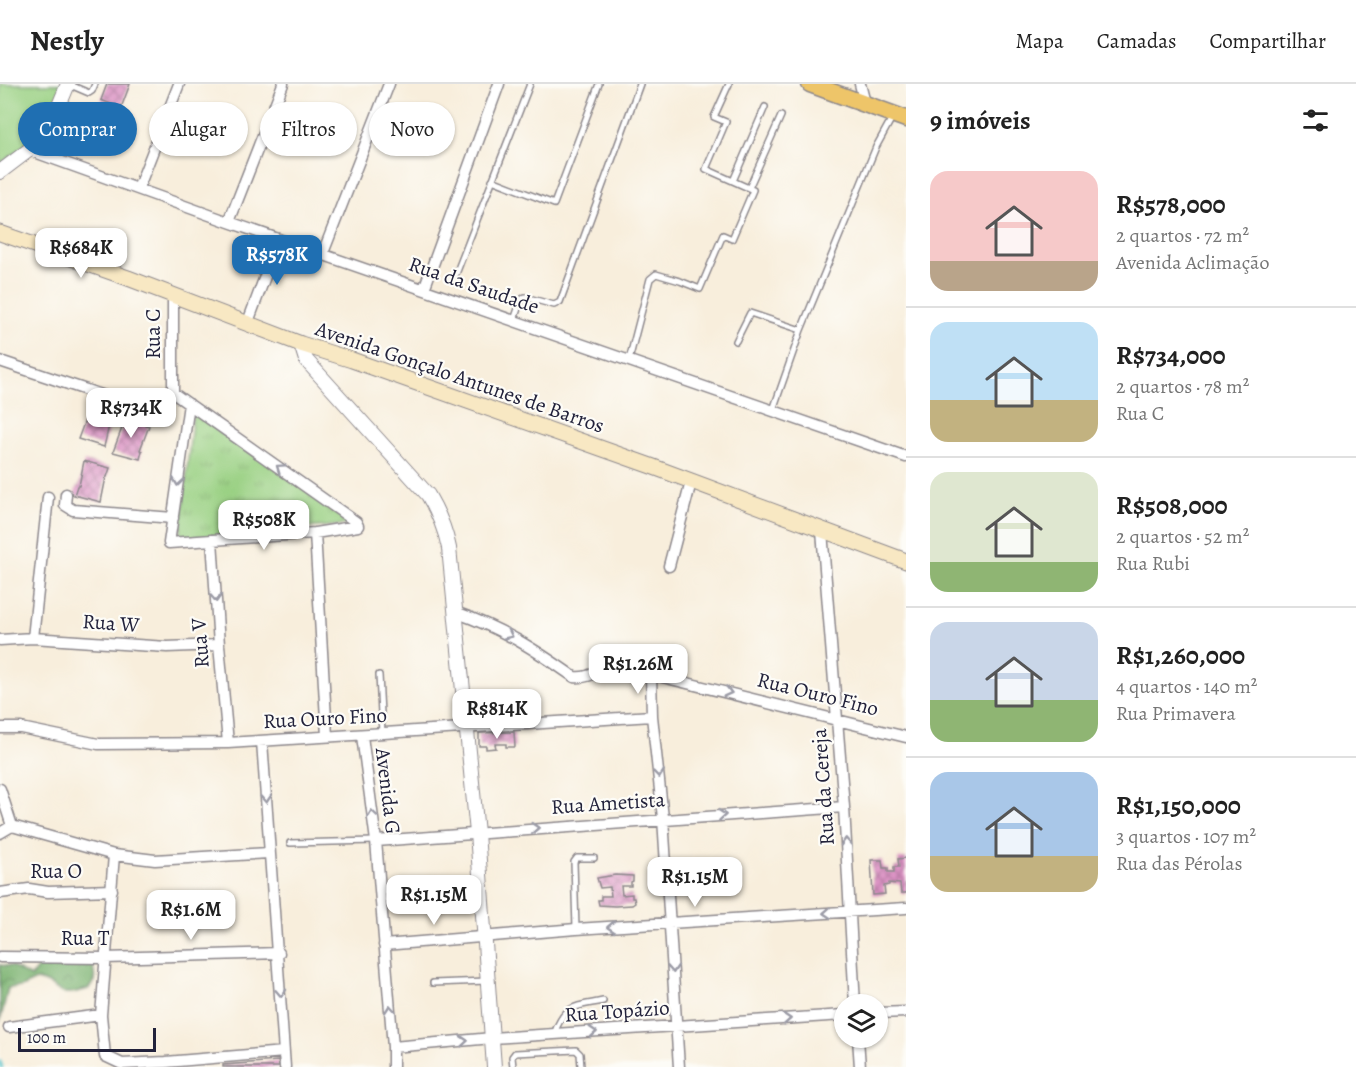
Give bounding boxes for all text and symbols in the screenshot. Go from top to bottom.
text: Nestly [30,22,104,60]
text: Mapa [1015,27,1064,55]
text: Camadas [1097,27,1176,55]
text: Compartilhar [1209,27,1326,55]
chip: Comprar [18,102,137,156]
chip: Alugar [149,102,248,156]
chip: Filtros [260,102,357,156]
chip: Novo [369,102,455,156]
text: 9 imóveis [930,103,1031,138]
icon: filters [1299,104,1332,137]
text: R$578,000 [1116,187,1226,222]
icon: home [978,195,1050,267]
text: 2 quartos · 72 m² [1116,222,1249,249]
pin: R$684K [32,228,130,279]
text: R$684K [49,234,113,261]
pin: R$578K [228,235,326,286]
text: R$578K [246,241,308,268]
text: Avenida Aclimação [1116,249,1269,276]
street label: Rua da Saudade [405,250,543,320]
street label: Rua C [139,309,167,359]
street label: Avenida Gonçalo Antunes de Barros [311,314,608,440]
text: R$734,000 [1116,338,1226,373]
icon: home [978,346,1050,418]
text: 2 quartos · 78 m² [1116,373,1249,400]
pin: R$734K [82,388,180,439]
text: R$734K [100,394,162,421]
text: Rua C [1116,400,1164,427]
one-way arrow [275,464,286,475]
one-way arrow [173,478,185,487]
text: R$508,000 [1116,488,1228,523]
icon: home [978,496,1050,568]
pin: R$508K [215,500,313,551]
text: R$508K [232,506,296,533]
text: 2 quartos · 52 m² [1116,523,1249,550]
text: Rua Rubi [1116,550,1190,577]
one-way arrow [209,593,222,602]
street label: Rua W [82,607,141,639]
street label: Rua V [184,617,216,669]
one-way arrow [503,627,514,639]
text: R$1,260,000 [1116,638,1245,673]
pin: R$1.26M [583,644,693,695]
icon: home [978,646,1050,718]
text: R$1.26M [603,650,673,677]
street label: Rua Ouro Fino [754,665,882,723]
text: 4 quartos · 140 m² [1116,673,1257,700]
one-way arrow [722,684,732,697]
pin: R$814K [448,689,546,740]
text: R$814K [466,695,528,722]
text: Rua Primavera [1116,700,1236,727]
street label: Rua Ouro Fino [262,701,388,735]
street label: Rua da Cereja [805,727,841,846]
street label: Avenida G [369,745,407,836]
one-way arrow [652,770,665,779]
street label: Rua Ametista [550,785,666,821]
text: R$1,150,000 [1116,788,1241,823]
one-way arrow [259,794,272,803]
icon: home [978,796,1050,868]
one-way arrow [717,808,726,821]
one-way arrow [366,810,379,819]
one-way arrow [530,822,539,835]
text: 3 quartos · 107 m² [1116,823,1256,850]
one-way arrow [840,837,853,846]
text: Rua das Pérolas [1116,850,1243,877]
street label: Rua O [30,857,82,885]
pin: R$1.15M [640,857,750,908]
text: R$1.15M [661,863,729,890]
pin: R$1.15M [379,875,489,926]
text: R$1.15M [400,881,468,908]
pin: R$1.6M [142,890,240,941]
text: R$1.6M [161,896,221,923]
one-way arrow [822,906,831,919]
one-way arrow [607,921,616,934]
street label: Rua T [61,924,110,952]
one-way arrow [666,964,679,973]
one-way arrow [274,989,287,998]
street label: Rua Topázio [564,993,670,1029]
map controls [834,994,888,1048]
button: layers [834,994,888,1048]
one-way arrow [384,1004,397,1013]
one-way arrow [783,1013,792,1026]
scale bar [18,1025,156,1052]
one-way arrow [588,1025,597,1038]
text: 100 m [27,1027,66,1049]
one-way arrow [459,1035,468,1048]

